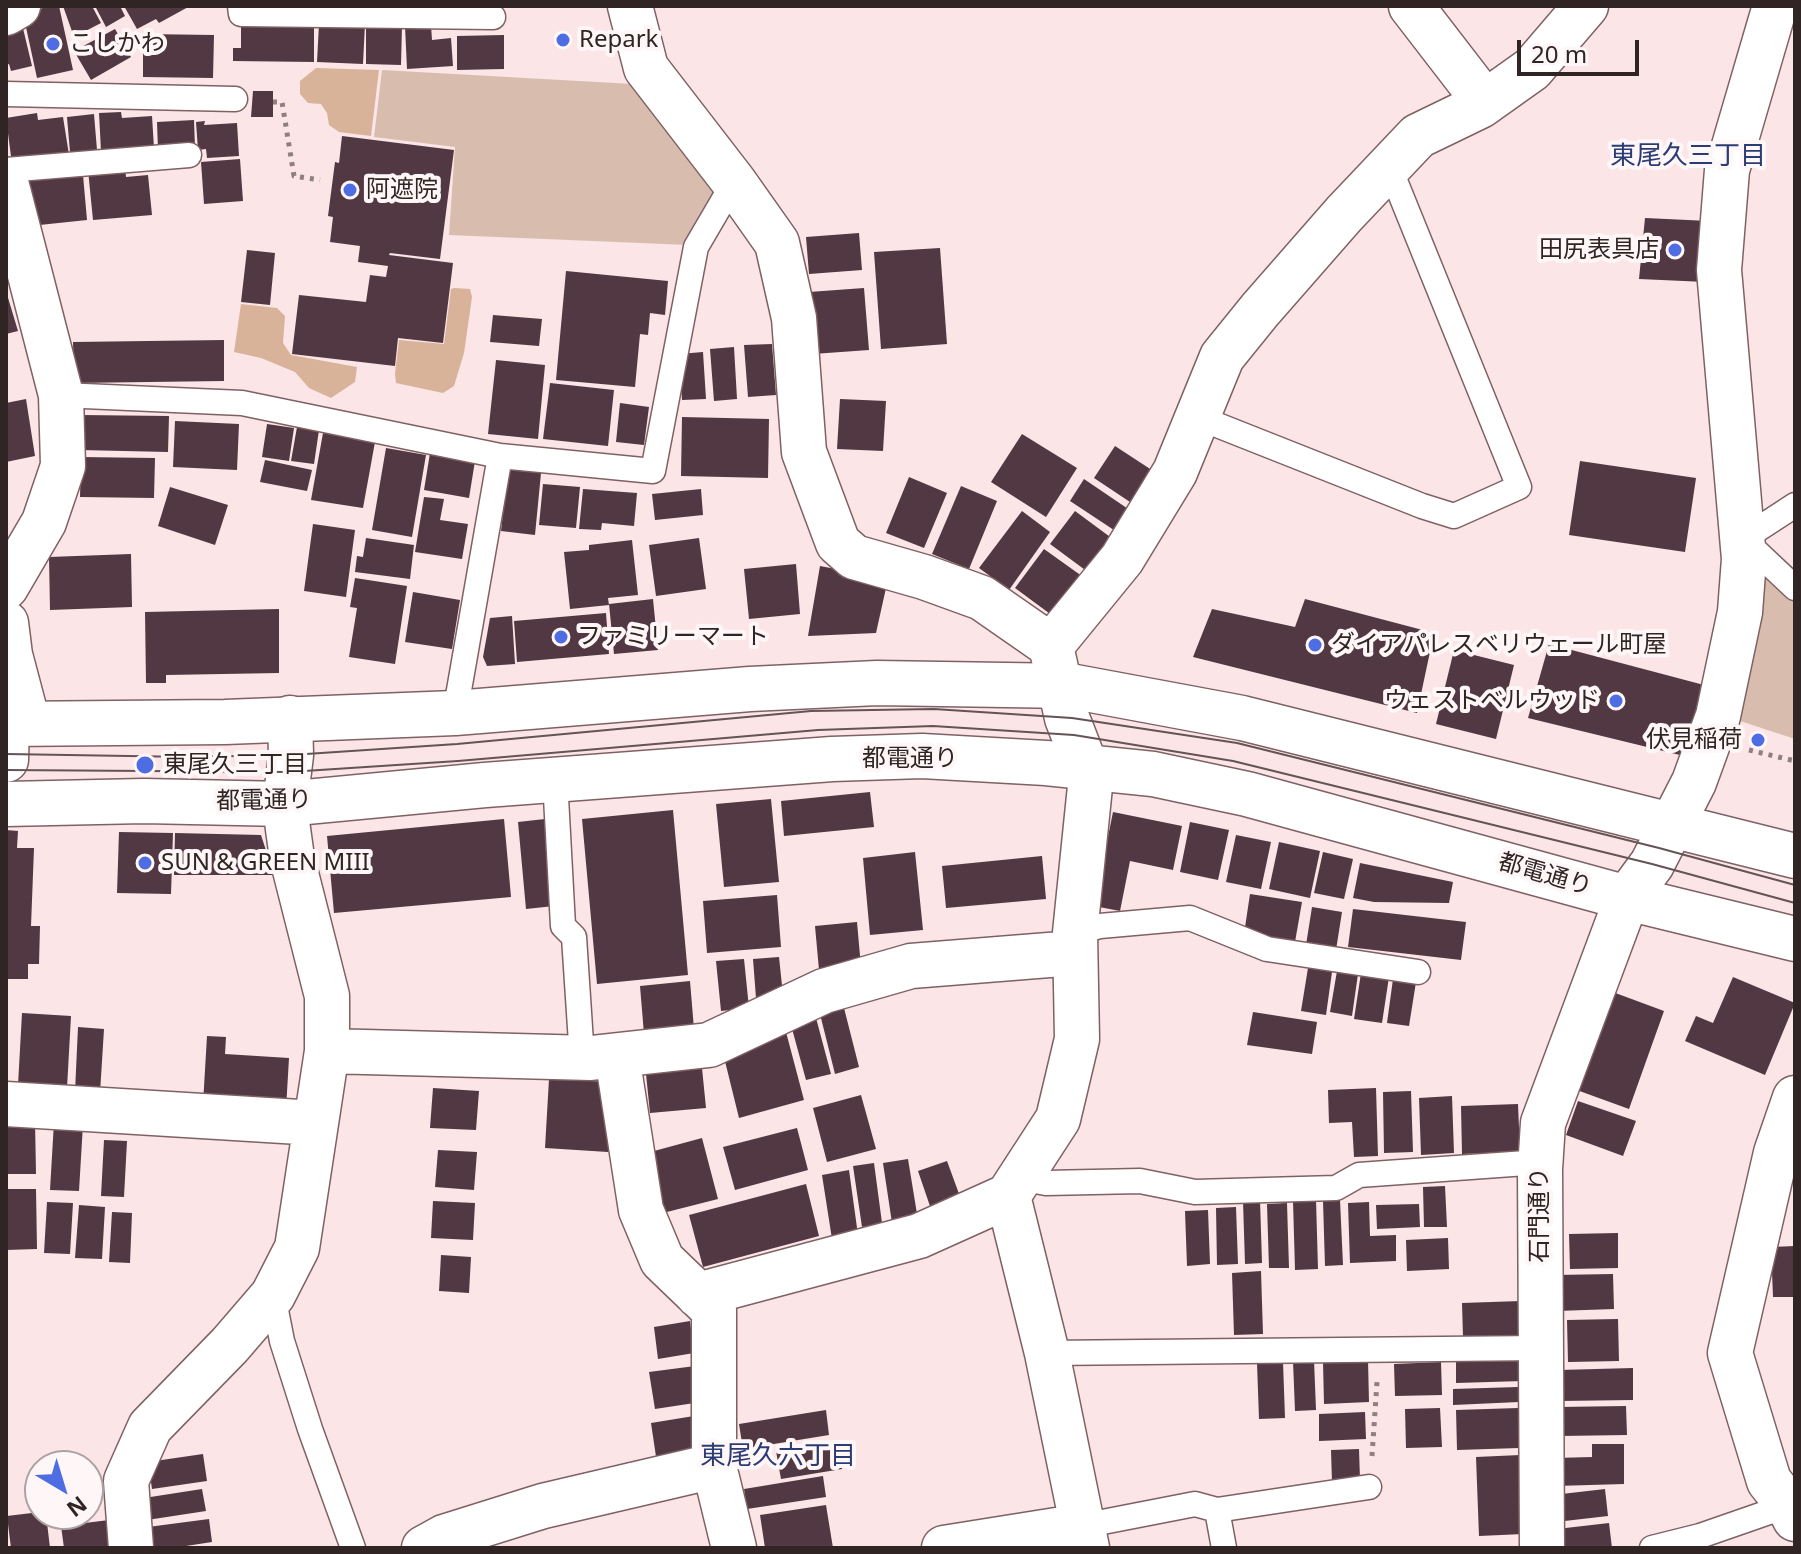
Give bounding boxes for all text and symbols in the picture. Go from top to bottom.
scale bar [1521,24,1643,74]
place label: Repark [579,26,658,54]
place label: こしかわ [69,30,165,58]
marker: Repark [554,31,572,49]
marker: こしかわ [44,35,62,53]
text: 20 m [1531,37,1587,70]
district label: 東尾久三丁目 [1610,141,1766,173]
place label: 阿遮院 [366,176,438,204]
marker: 阿遮院 [341,181,359,199]
place label: 田尻表具店 [1539,236,1659,264]
marker: 田尻表具店 [1666,241,1684,259]
place label: ファミリーマート [577,623,769,651]
marker: ファミリーマート [552,628,570,646]
place label: ダイアパレスベリウェール町屋 [1331,631,1667,659]
marker: ダイアパレスベリウェール町屋 [1306,636,1324,654]
place label: ウェストベルウッド [1384,687,1600,715]
marker: ウェストベルウッド [1607,692,1625,710]
place label: 伏見稲荷 [1646,726,1742,754]
marker: 伏見稲荷 [1749,731,1767,749]
street label: 都電通り [862,745,958,773]
place label: 東尾久三丁目 [163,751,307,779]
marker: 東尾久三丁目 [134,754,156,776]
street label: 都電通り [216,786,312,816]
street label: 都電通り [1495,848,1595,902]
place label: SUN & GREEN MIII [161,849,370,877]
marker: SUN & GREEN MIII [136,854,154,872]
street label: 石門通り [1526,1167,1554,1263]
district label: 東尾久六丁目 [700,1441,856,1473]
north arrow [24,1450,104,1530]
text: N [61,1490,94,1525]

